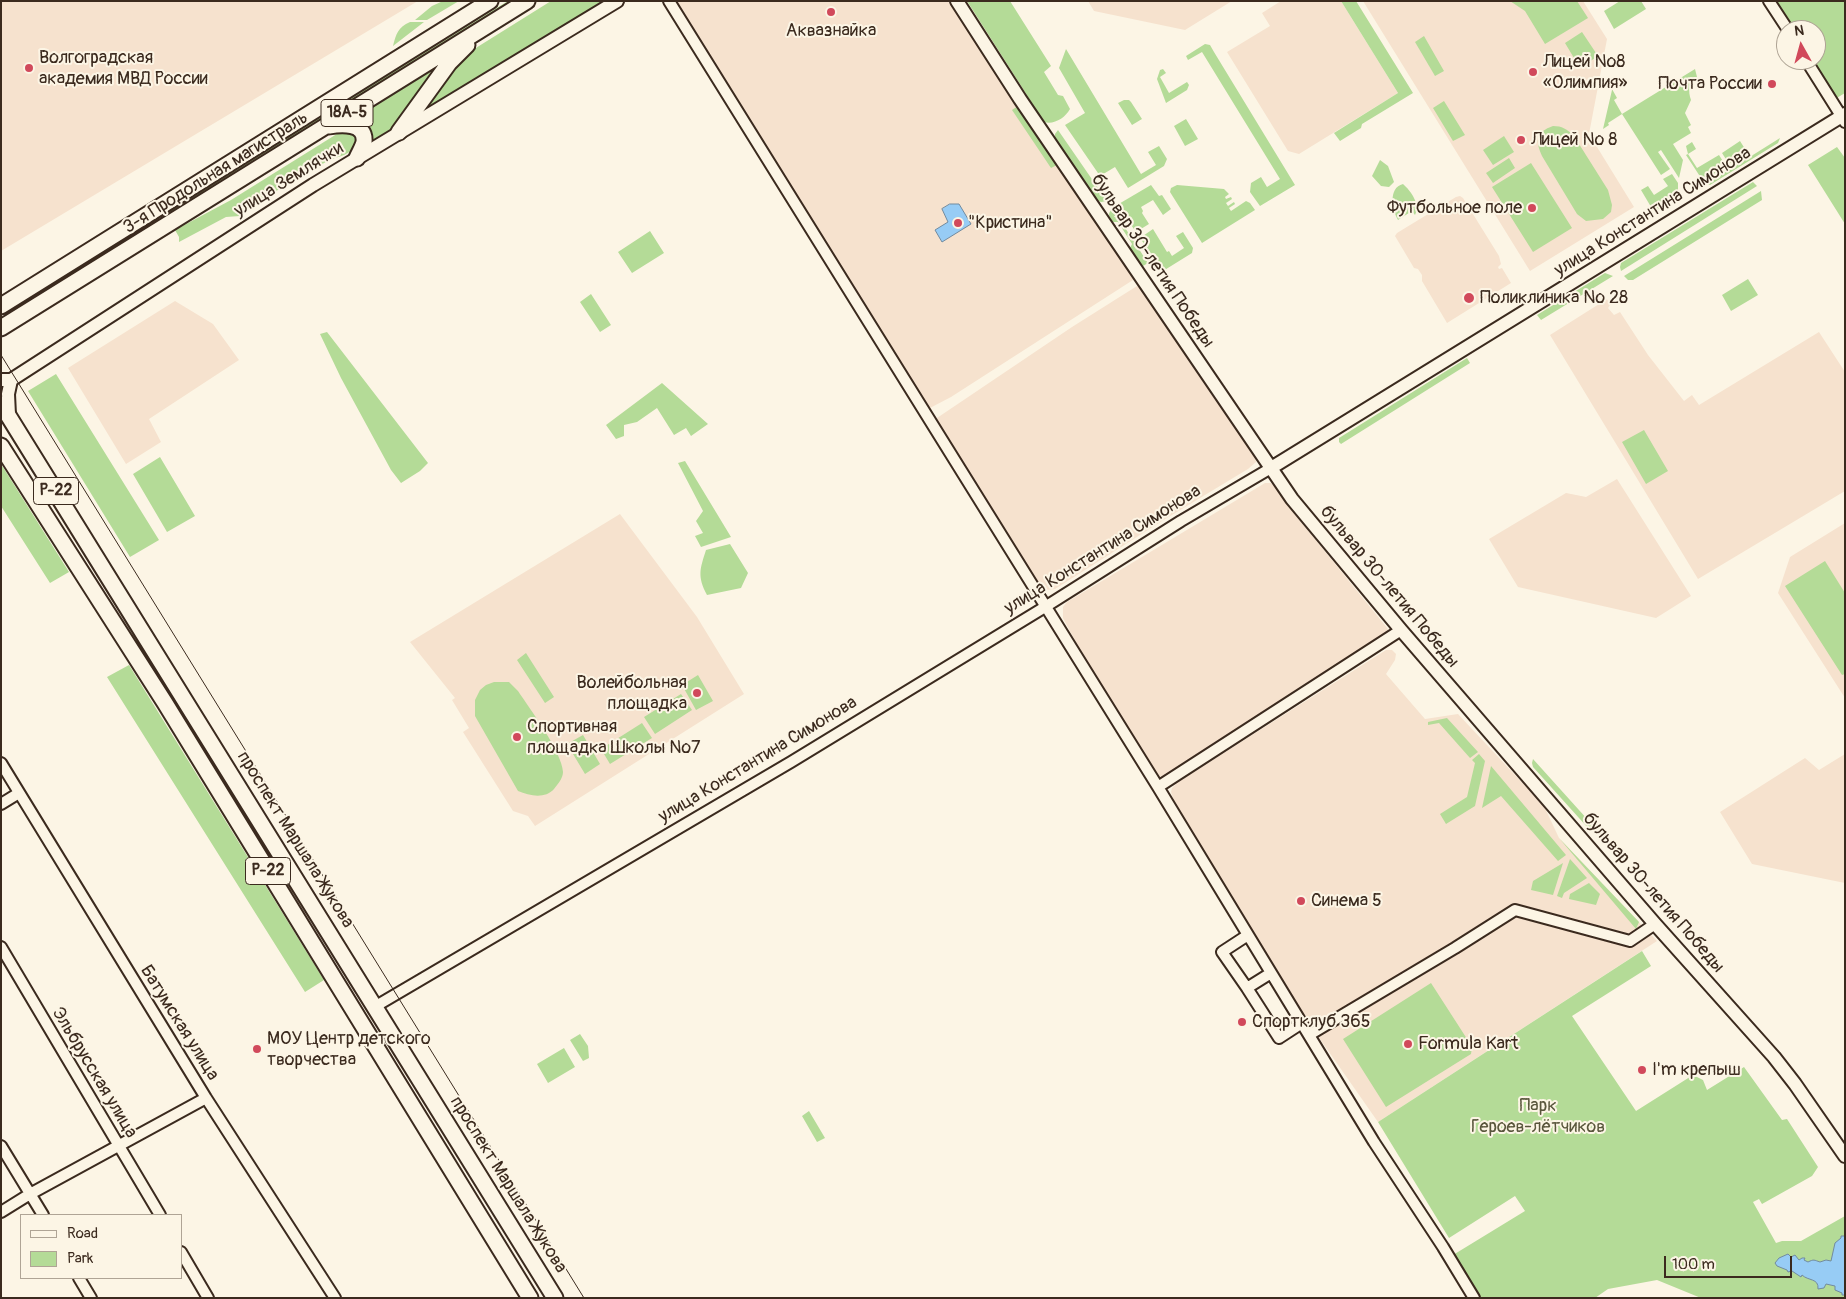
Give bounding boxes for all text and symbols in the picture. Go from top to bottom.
marker: Аквазнайка [825,6,837,18]
place label: Аквазнайка [786,20,876,42]
north arrow [1776,20,1826,70]
text: N [1793,22,1805,40]
place label: Волгоградская академия МВД России [39,47,208,90]
place label: Лицей №8 «Олимпия» [1543,51,1627,94]
marker: Волгоградская академия МВД России [23,62,35,74]
marker: Лицей №8 «Олимпия» [1527,66,1539,78]
place label: Почта России [1658,73,1762,95]
marker: Почта России [1766,78,1778,90]
road number: 18А-5 [321,100,373,126]
street label: 3-я Продольная магистраль [120,107,312,239]
place label: Лицей № 8 [1531,129,1617,151]
marker: Лицей № 8 [1515,134,1527,146]
street label: улица Землячки [230,138,348,222]
street label: улица Константина Симонова [1551,143,1755,281]
street label: бульвар 30-летия Победы [1086,170,1218,352]
place label: Футбольное поле [1387,197,1522,219]
marker: Футбольное поле [1526,202,1538,214]
place label: "Кристина" [968,212,1053,234]
marker: "Кристина" [952,217,964,229]
place label: Поликлиника № 28 [1480,287,1628,309]
marker: Поликлиника № 28 [1462,291,1476,305]
road number: Р-22 [34,478,78,504]
street label: улица Константина Симонова [1001,481,1205,619]
street label: бульвар 30-летия Победы [1315,501,1463,673]
place label: Волейбольная площадка [577,672,687,714]
marker: Волейбольная площадка [691,687,703,699]
street label: улица Константина Симонова [655,692,861,828]
place label: Спортивная площадка Школы №7 [527,716,701,759]
marker: Спортивная площадка Школы №7 [511,731,523,743]
street label: проспект Маршала Жукова [232,748,358,932]
street label: бульвар 30-летия Победы [1578,808,1728,978]
road number: Р-22 [246,858,290,884]
place label: Синема 5 [1311,890,1382,912]
marker: Синема 5 [1295,895,1307,907]
street label: Батумская улица [135,961,223,1085]
street label: Эльбрусская улица [47,1004,141,1142]
place label: Спортклуб 365 [1252,1011,1370,1033]
marker: Спортклуб 365 [1236,1016,1248,1028]
place label: МОУ Центр детского творчества [267,1028,431,1070]
place label: Formula Kart [1418,1033,1519,1055]
marker: Formula Kart [1402,1038,1414,1050]
marker: МОУ Центр детского творчества [251,1043,263,1055]
place label: I'm крепыш [1652,1059,1741,1081]
marker: I'm крепыш [1636,1064,1648,1076]
street label: проспект Маршала Жукова [445,1093,571,1277]
park label: Парк Героев-лётчиков [1471,1095,1605,1138]
legend [20,1214,182,1279]
text: Road [67,1224,98,1243]
scale bar [1666,1246,1794,1278]
text: Park [67,1249,93,1268]
text: 100 m [1672,1255,1715,1274]

